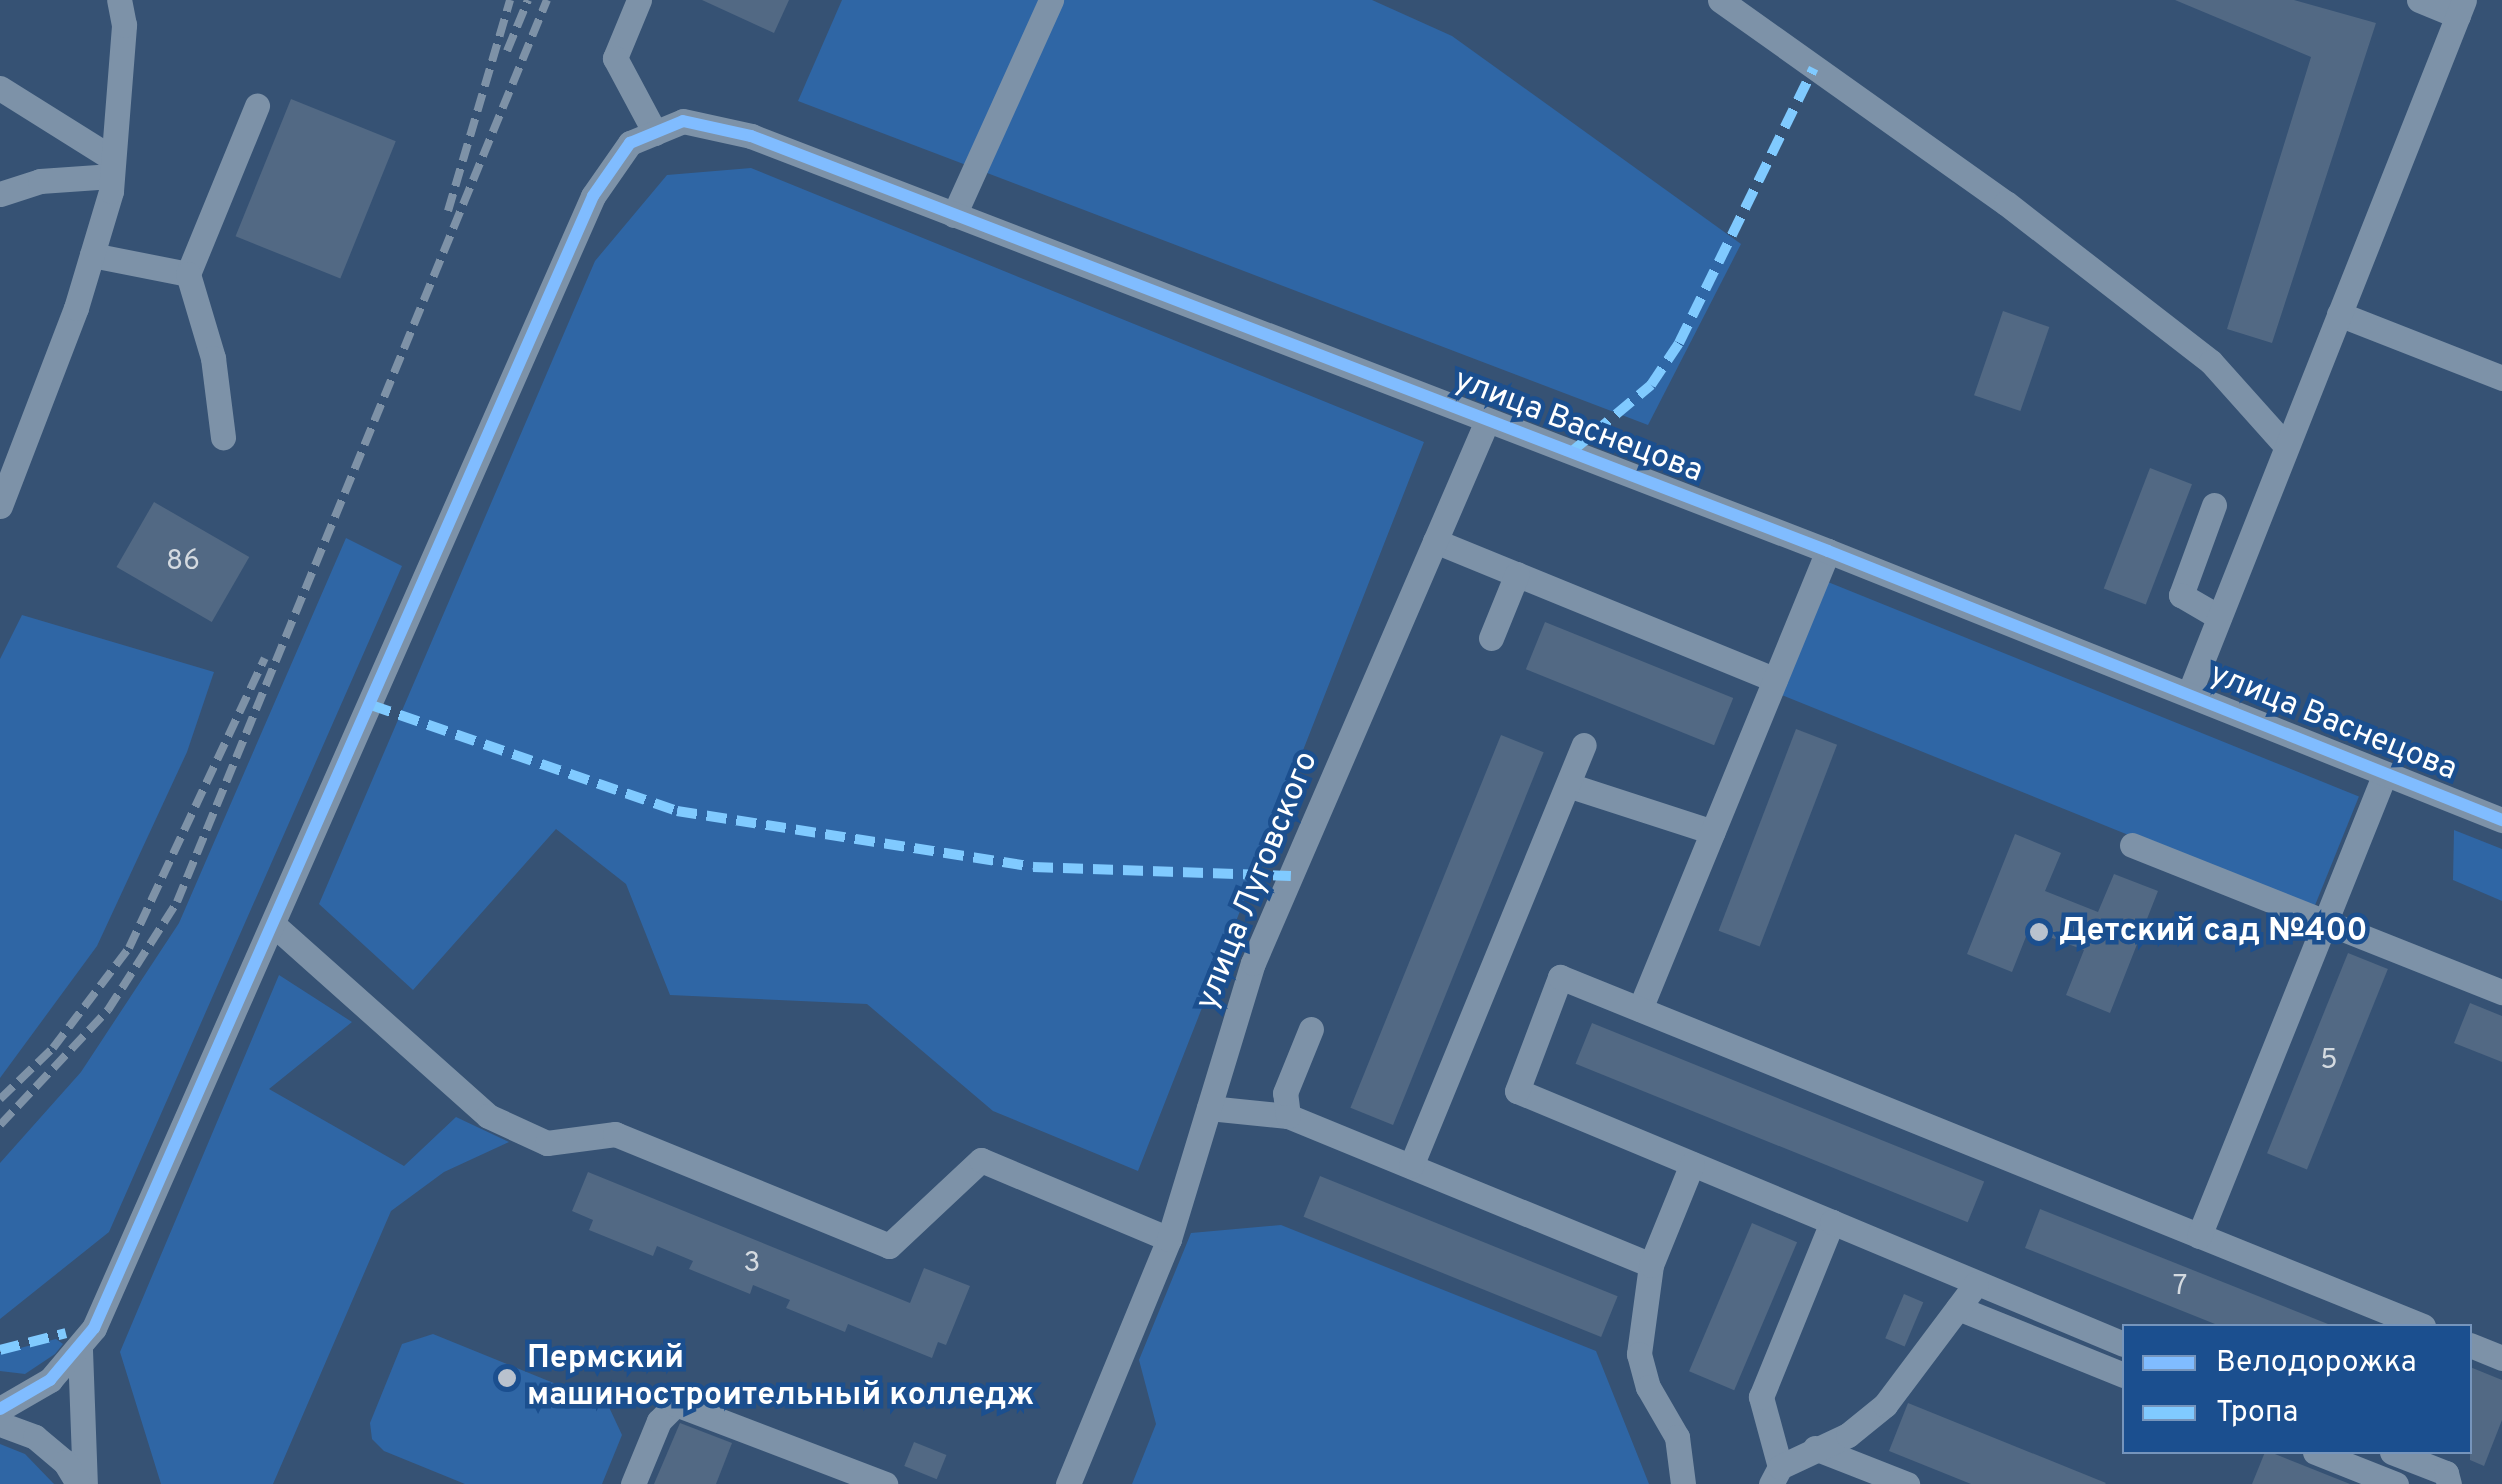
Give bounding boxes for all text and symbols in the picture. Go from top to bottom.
street label: улица Васнецова [1448,362,1708,492]
house number: 86 [166,545,200,579]
street label: улица Васнецова [2204,656,2462,790]
street label: улица Луговского [1189,746,1327,1016]
place label: Детский сад №400 [2059,913,2368,951]
marker: Детский сад №400 [2028,921,2050,943]
house number: 5 [2320,1044,2338,1078]
house number: 3 [744,1247,760,1281]
house number: 7 [2173,1270,2187,1304]
legend [2122,1324,2472,1454]
place label: Пермский машиностроительный колледж [527,1341,1034,1416]
text: Велодорожка [2216,1345,2417,1382]
marker: Пермский машиностроительный колледж [496,1367,518,1389]
text: Тропа [2216,1395,2298,1432]

